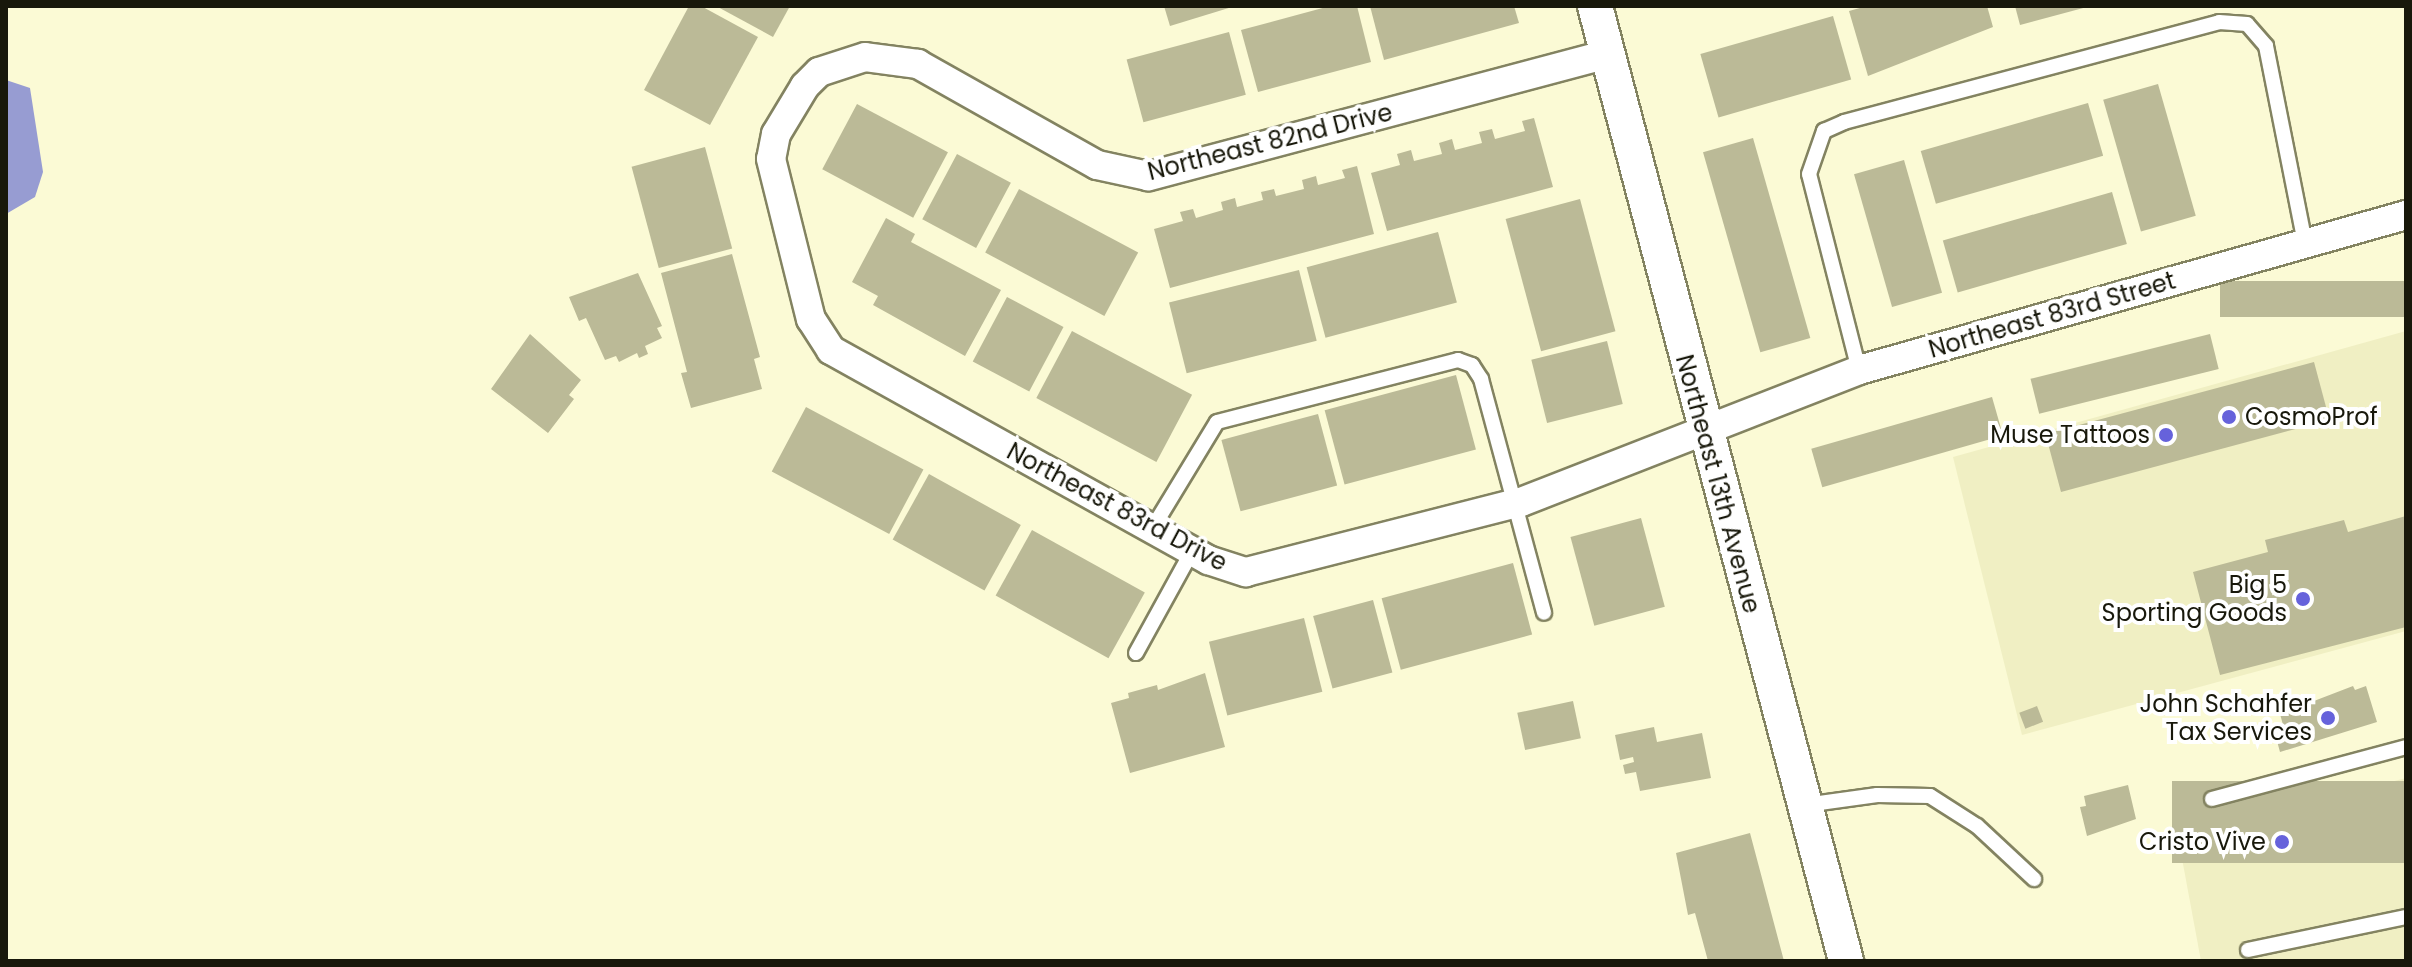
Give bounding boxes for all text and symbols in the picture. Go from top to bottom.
street label: Northeast 82nd Drive [1145,98,1395,186]
street label: Northeast 83rd Street [1925,266,2179,364]
street label: Northeast 13th Avenue [1670,352,1766,616]
place label: CosmoProf [2245,403,2378,431]
marker: CosmoProf [2220,408,2238,426]
place label: Muse Tattoos [1990,421,2150,449]
marker: Muse Tattoos [2157,426,2175,444]
street label: Northeast 83rd Drive [1002,437,1232,577]
place label: Big 5 Sporting Goods [2102,571,2287,627]
marker: Big 5 Sporting Goods [2294,590,2312,608]
place label: John Schahfer Tax Services [2139,690,2312,746]
marker: John Schahfer Tax Services [2319,709,2337,727]
place label: Cristo Vive [2139,828,2266,856]
marker: Cristo Vive [2273,833,2291,851]

